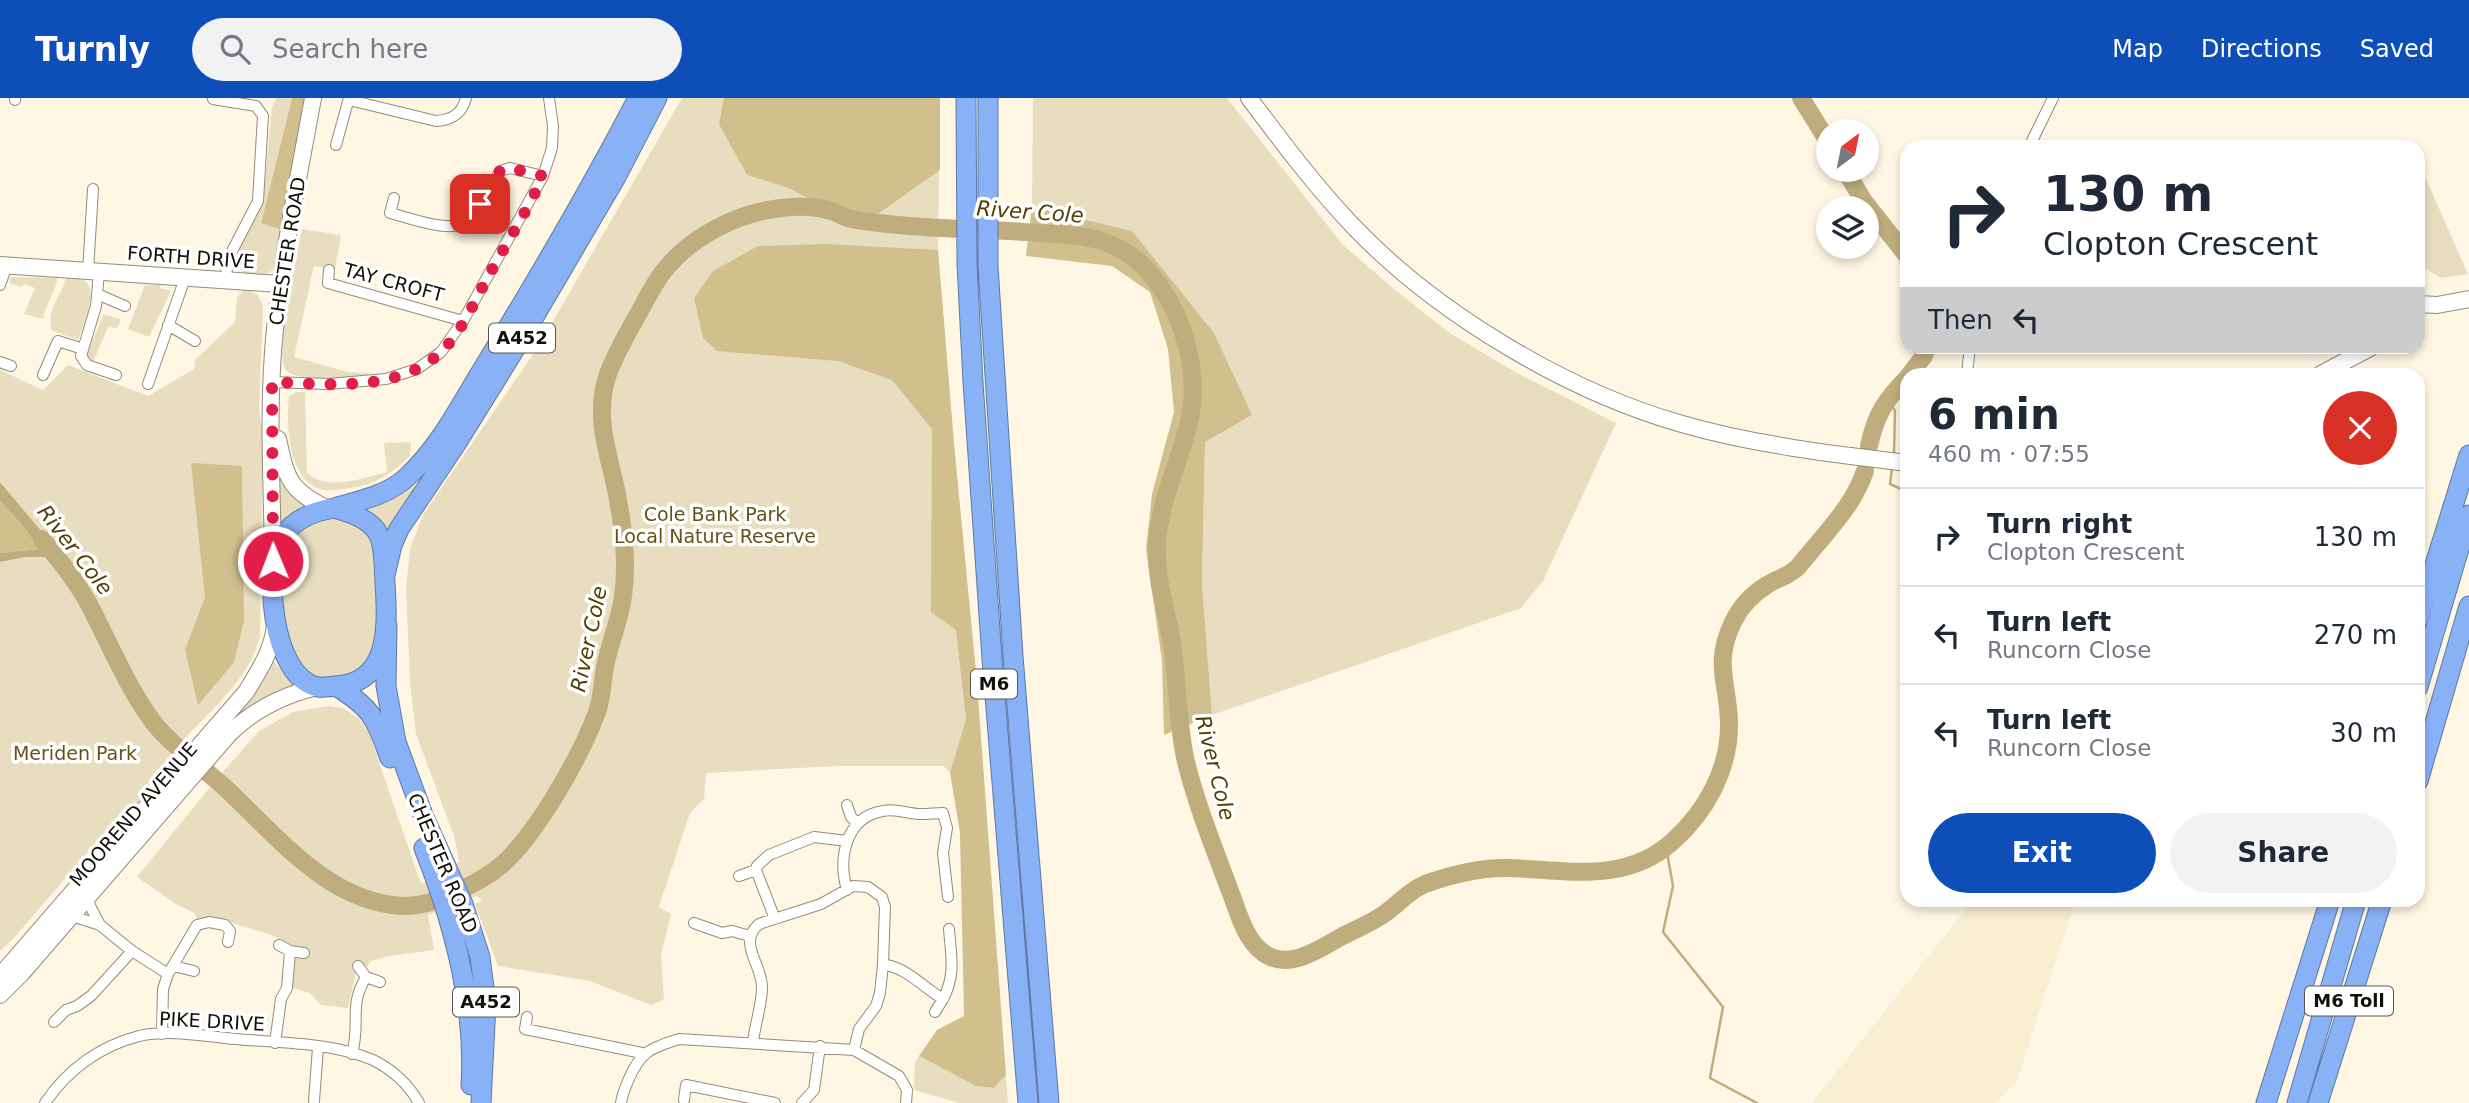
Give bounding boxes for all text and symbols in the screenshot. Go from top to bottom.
search box [192,18,682,81]
text: Turnly [35,30,150,69]
icon: search [216,30,254,68]
text: Search here [272,34,428,64]
text: Map [2112,35,2163,63]
text: Directions [2201,35,2322,63]
text: Saved [2360,35,2434,63]
north arrow [1816,119,1880,182]
map controls [1816,119,1879,259]
text: 130 m [2043,166,2213,223]
icon: right [1928,168,2019,259]
pin [450,174,510,234]
street label: CHESTER ROAD [264,175,310,327]
icon: arrive [461,185,499,223]
water label: River Cole [976,196,1084,228]
button: layers [1816,196,1879,259]
text: Clopton Crescent [2043,225,2318,263]
street label: FORTH DRIVE [126,242,256,272]
street label: TAY CROFT [340,258,447,306]
icon: left [2007,301,2045,339]
text: Then [1928,305,1993,335]
road number: A452 [489,324,555,352]
text: 6 min [1928,390,2060,439]
button: close [2323,391,2397,465]
text: 460 m · 07:55 [1928,441,2090,467]
water label: River Cole [32,500,118,600]
park label: Cole Bank Park Local Nature Reserve [614,503,816,547]
text: Turn right [1987,509,2132,539]
icon: right [1928,518,1966,556]
text: 130 m [2314,522,2397,552]
position arrow [236,524,310,598]
text: Clopton Crescent [1987,539,2185,565]
water label: River Cole [566,584,612,694]
text: Turn left [1987,607,2111,637]
icon: left [1928,616,1966,654]
text: 270 m [2314,620,2397,650]
text: Runcorn Close [1987,637,2151,663]
road number: M6 [971,670,1017,698]
text: Turn left [1987,705,2111,735]
water label: River Cole [1190,713,1240,823]
icon: left [1928,714,1966,752]
text: 30 m [2330,718,2397,748]
text: Runcorn Close [1987,735,2151,761]
street label: MOOREND AVENUE [65,738,201,890]
park label: Meriden Park [13,742,137,764]
street label: CHESTER ROAD [404,790,482,936]
button: Exit [1928,813,2156,893]
button: Share [2170,813,2397,893]
road number: M6 Toll [2305,986,2393,1016]
road number: A452 [453,988,519,1016]
street label: PIKE DRIVE [158,1007,266,1035]

